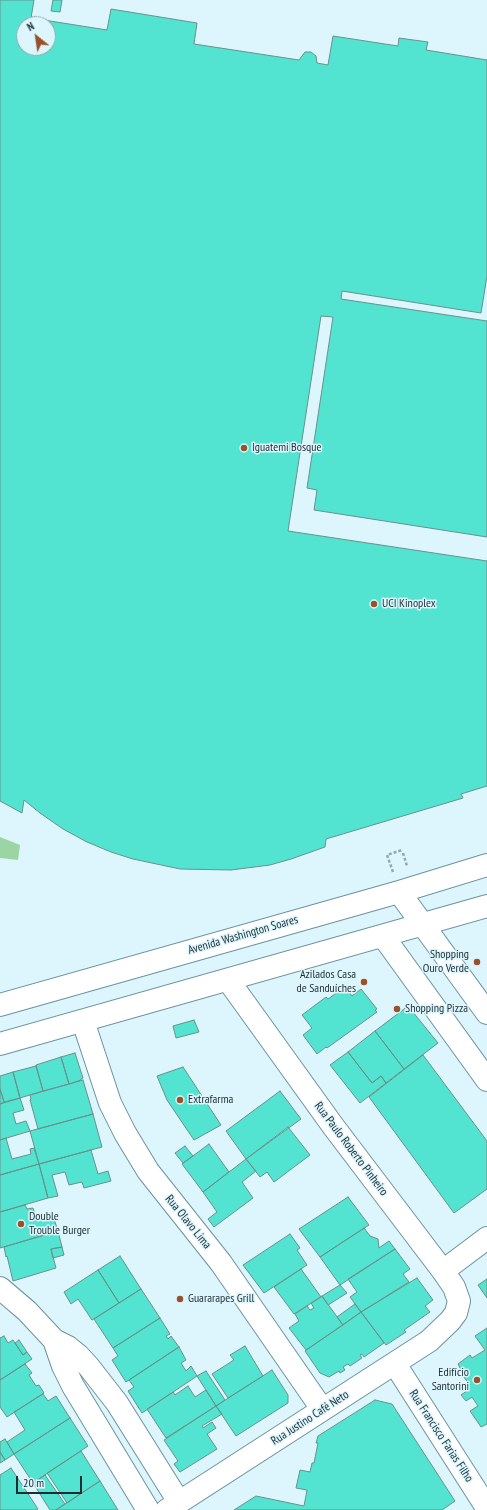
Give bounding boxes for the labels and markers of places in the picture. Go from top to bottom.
place label: Iguatemi Bosque [252,441,321,455]
marker: Iguatemi Bosque [239,443,249,453]
place label: UCI Kinoplex [382,597,436,611]
marker: UCI Kinoplex [369,599,379,609]
place label: Shopping Ouro Verde [423,948,469,976]
marker: Shopping Ouro Verde [472,957,482,967]
place label: Azilados Casa de Sanduíches [297,968,356,996]
marker: Azilados Casa de Sanduíches [359,977,369,987]
place label: Shopping Pizza [405,1002,468,1016]
marker: Shopping Pizza [392,1004,402,1014]
place label: Extrafarma [188,1093,233,1107]
marker: Extrafarma [175,1095,185,1105]
place label: Double Trouble Burger [29,1210,90,1238]
marker: Double Trouble Burger [16,1219,26,1229]
place label: Guararapes Grill [188,1292,254,1306]
marker: Guararapes Grill [175,1294,185,1304]
place label: Edifício Santorini [432,1366,469,1394]
marker: Edifício Santorini [472,1375,482,1385]

